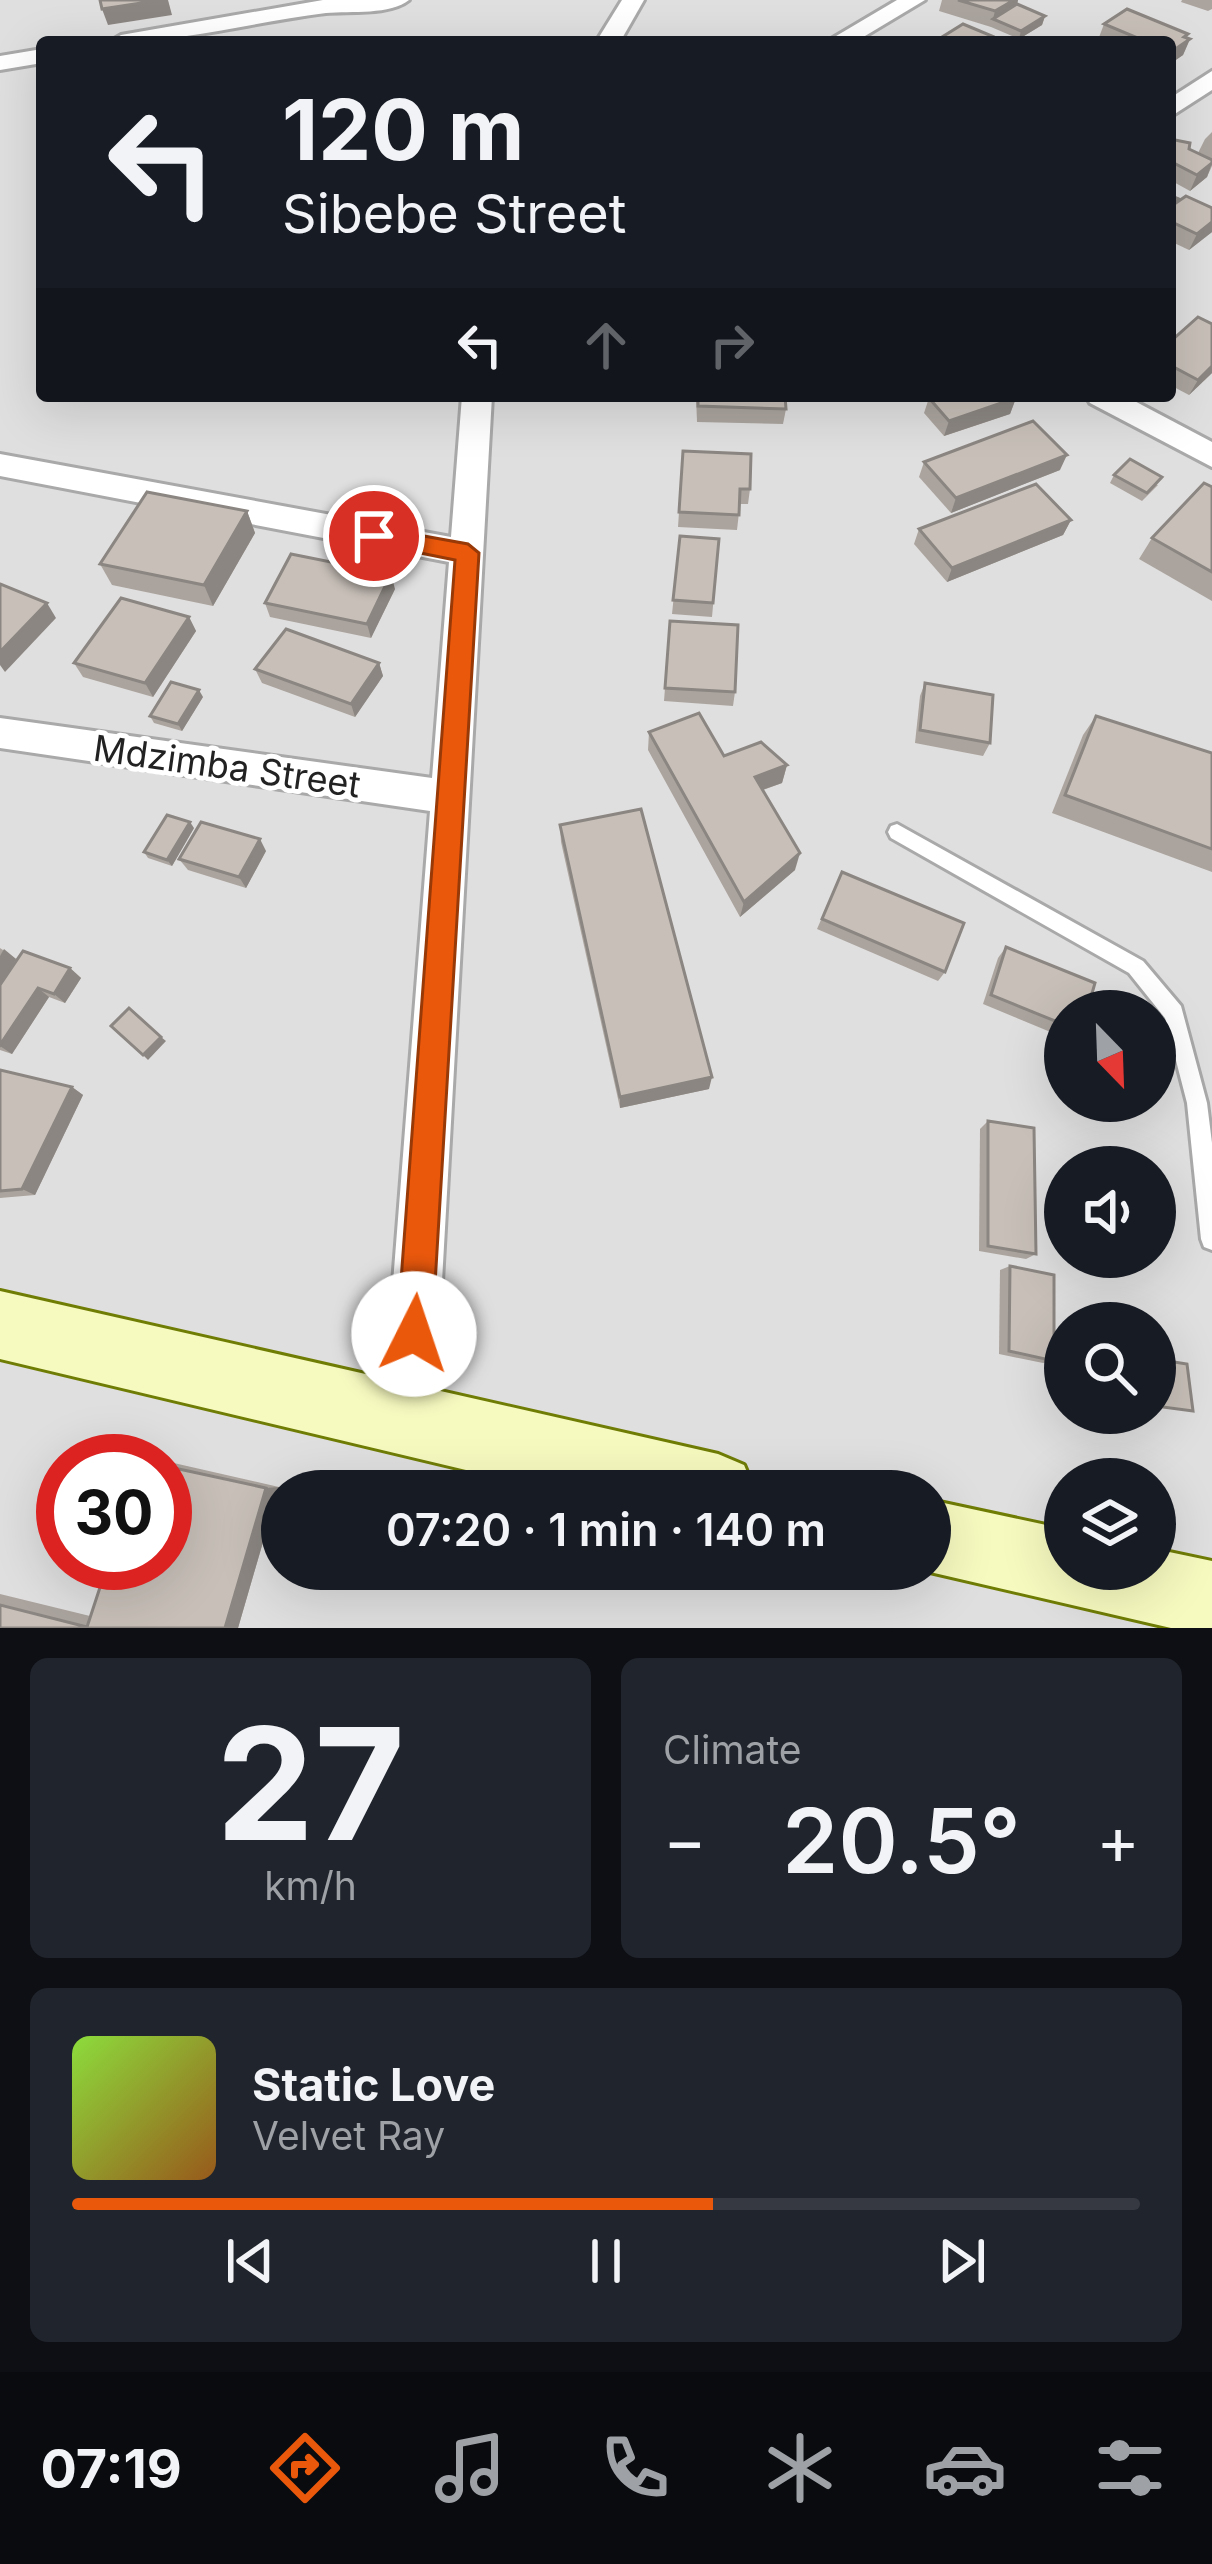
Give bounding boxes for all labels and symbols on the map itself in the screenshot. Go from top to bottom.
pin [323,485,425,587]
street label: Mdzimba Street [91,725,363,807]
north arrow [1044,990,1176,1122]
position arrow [351,1271,477,1397]
speed limit sign: 30 [36,1434,192,1590]

